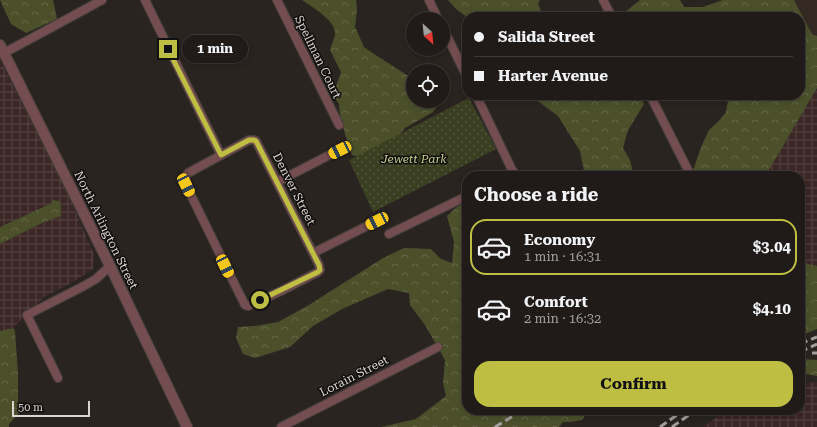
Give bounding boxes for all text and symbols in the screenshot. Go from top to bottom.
north arrow [406,12,450,56]
map controls [406,12,450,108]
street label: Spellman Court [292,13,344,101]
text: Salida Street [498,28,595,46]
callout: 1 min [182,35,248,63]
route end [159,40,177,58]
text: 1 min [197,41,233,56]
button: locate [406,64,450,108]
text: Harter Avenue [498,67,608,85]
car [327,139,353,161]
street label: Denver Street [270,151,318,228]
park label: Jewett Park [380,152,447,166]
street label: North Arlington Street [71,169,141,292]
car [175,172,197,198]
text: Choose a ride [474,184,598,205]
car [364,210,390,232]
icon: car [476,229,512,265]
text: Economy [524,231,595,249]
text: $3.04 [753,238,791,256]
text: 1 min · 16:31 [524,249,601,264]
car [214,253,236,279]
route start [251,291,269,309]
icon: car [476,291,512,327]
text: Comfort [524,293,588,311]
text: $4.10 [753,300,791,318]
text: 2 min · 16:32 [524,311,601,326]
street label: Lorain Street [317,352,391,399]
button: Confirm [474,361,793,407]
scale bar [12,399,90,418]
text: 50 m [18,401,43,414]

